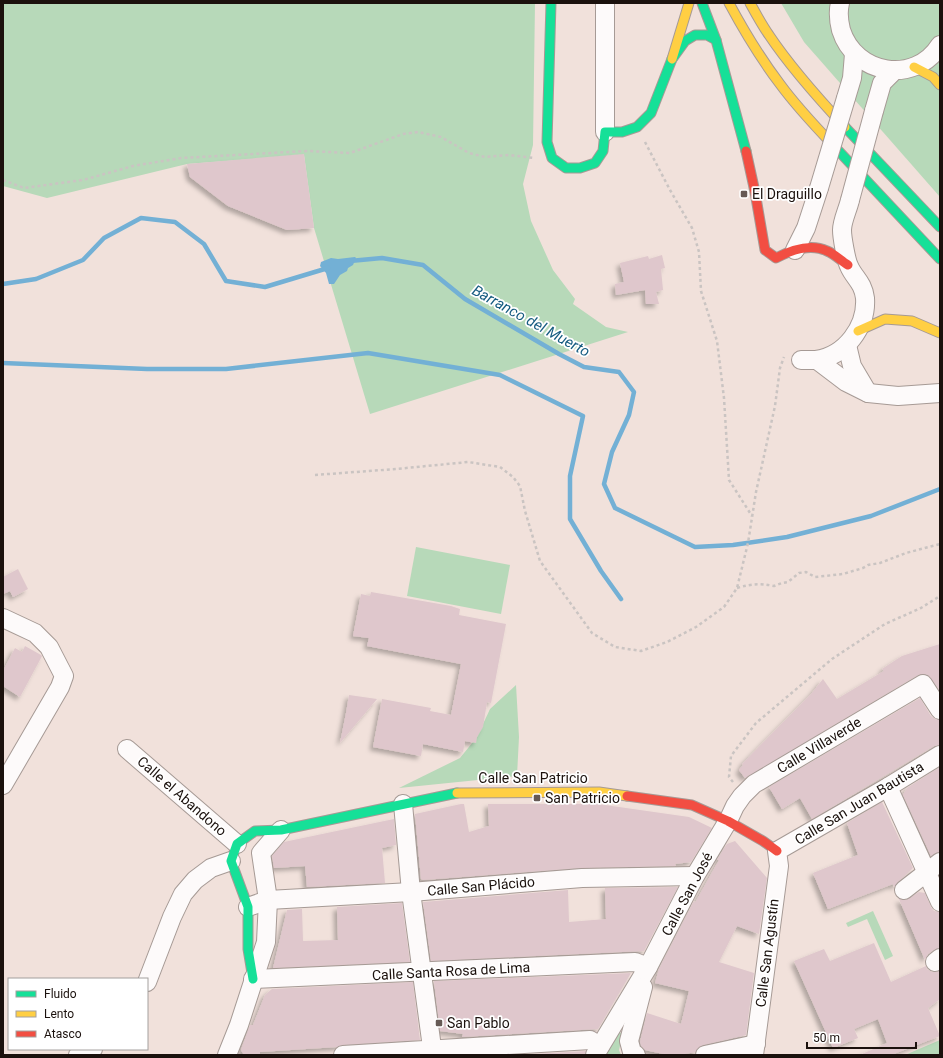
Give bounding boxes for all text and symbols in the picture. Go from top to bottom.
place label: El Draguillo [752,186,822,202]
marker: El Draguillo [739,189,749,199]
water label: Barranco del Muerto [469,281,593,361]
street label: Calle Villaverde [774,714,864,776]
street label: Calle el Abandono [134,753,230,839]
street label: Calle San Juan Bautista [792,758,926,848]
street label: Calle San Patricio [478,770,588,786]
place label: San Patricio [545,790,620,806]
marker: San Patricio [532,793,542,803]
street label: Calle San José [658,850,716,938]
street label: Calle San Plácido [426,873,536,899]
street label: Calle San Agustín [752,898,782,1008]
street label: Calle Santa Rosa de Lima [372,959,530,983]
legend [8,978,148,1050]
text: Fluido [44,987,77,1001]
text: Lento [44,1007,74,1021]
place label: San Pablo [447,1015,510,1031]
marker: San Pablo [434,1018,444,1028]
scale bar [807,1024,916,1050]
text: Atasco [44,1027,82,1041]
text: 50 m [813,1031,840,1045]

